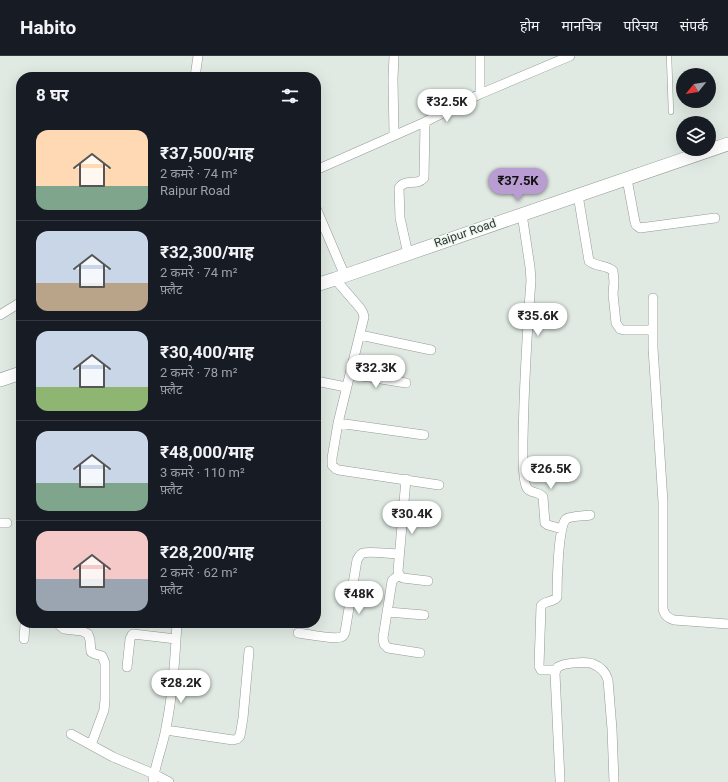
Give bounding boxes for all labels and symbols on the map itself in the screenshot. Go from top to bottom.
north arrow [676,68,716,108]
pin: ₹32.5K [414,89,480,123]
pin: ₹37.5K [485,168,551,202]
street label: Raipur Road [432,216,498,250]
pin: ₹35.6K [505,303,571,337]
pin: ₹32.3K [343,355,409,389]
pin: ₹26.5K [518,456,584,490]
pin: ₹30.4K [379,501,445,535]
pin: ₹48K [335,581,383,615]
pin: ₹28.2K [148,670,214,704]

